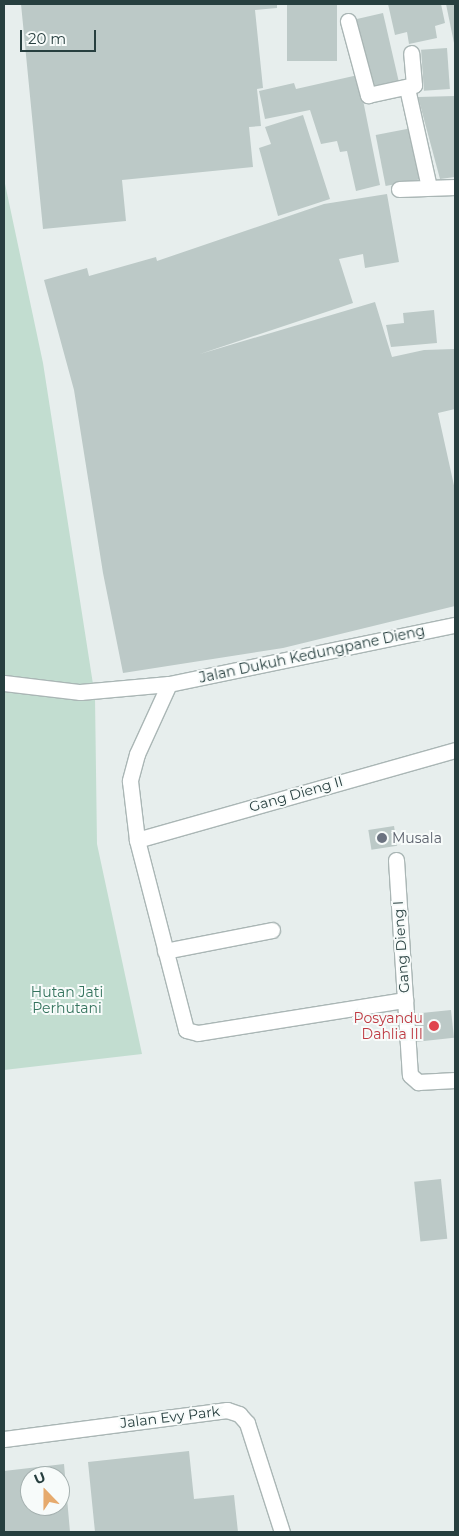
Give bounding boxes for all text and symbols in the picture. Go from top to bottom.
scale bar [22,20,99,52]
text: 20 m [28,29,66,48]
street label: Jalan Dukuh Kedungpane Dieng [198,622,426,686]
street label: Gang Dieng II [247,773,345,815]
place label: Musala [392,830,442,846]
marker: Musala [376,832,388,844]
street label: Gang Dieng I [389,900,413,994]
park label: Hutan Jati Perhutani [31,984,103,1016]
place label: Posyandu Dahlia III [354,1010,423,1042]
marker: Posyandu Dahlia III [427,1019,441,1033]
street label: Jalan Evy Park [119,1403,221,1431]
north arrow [20,1466,70,1516]
text: U [31,1468,48,1488]

